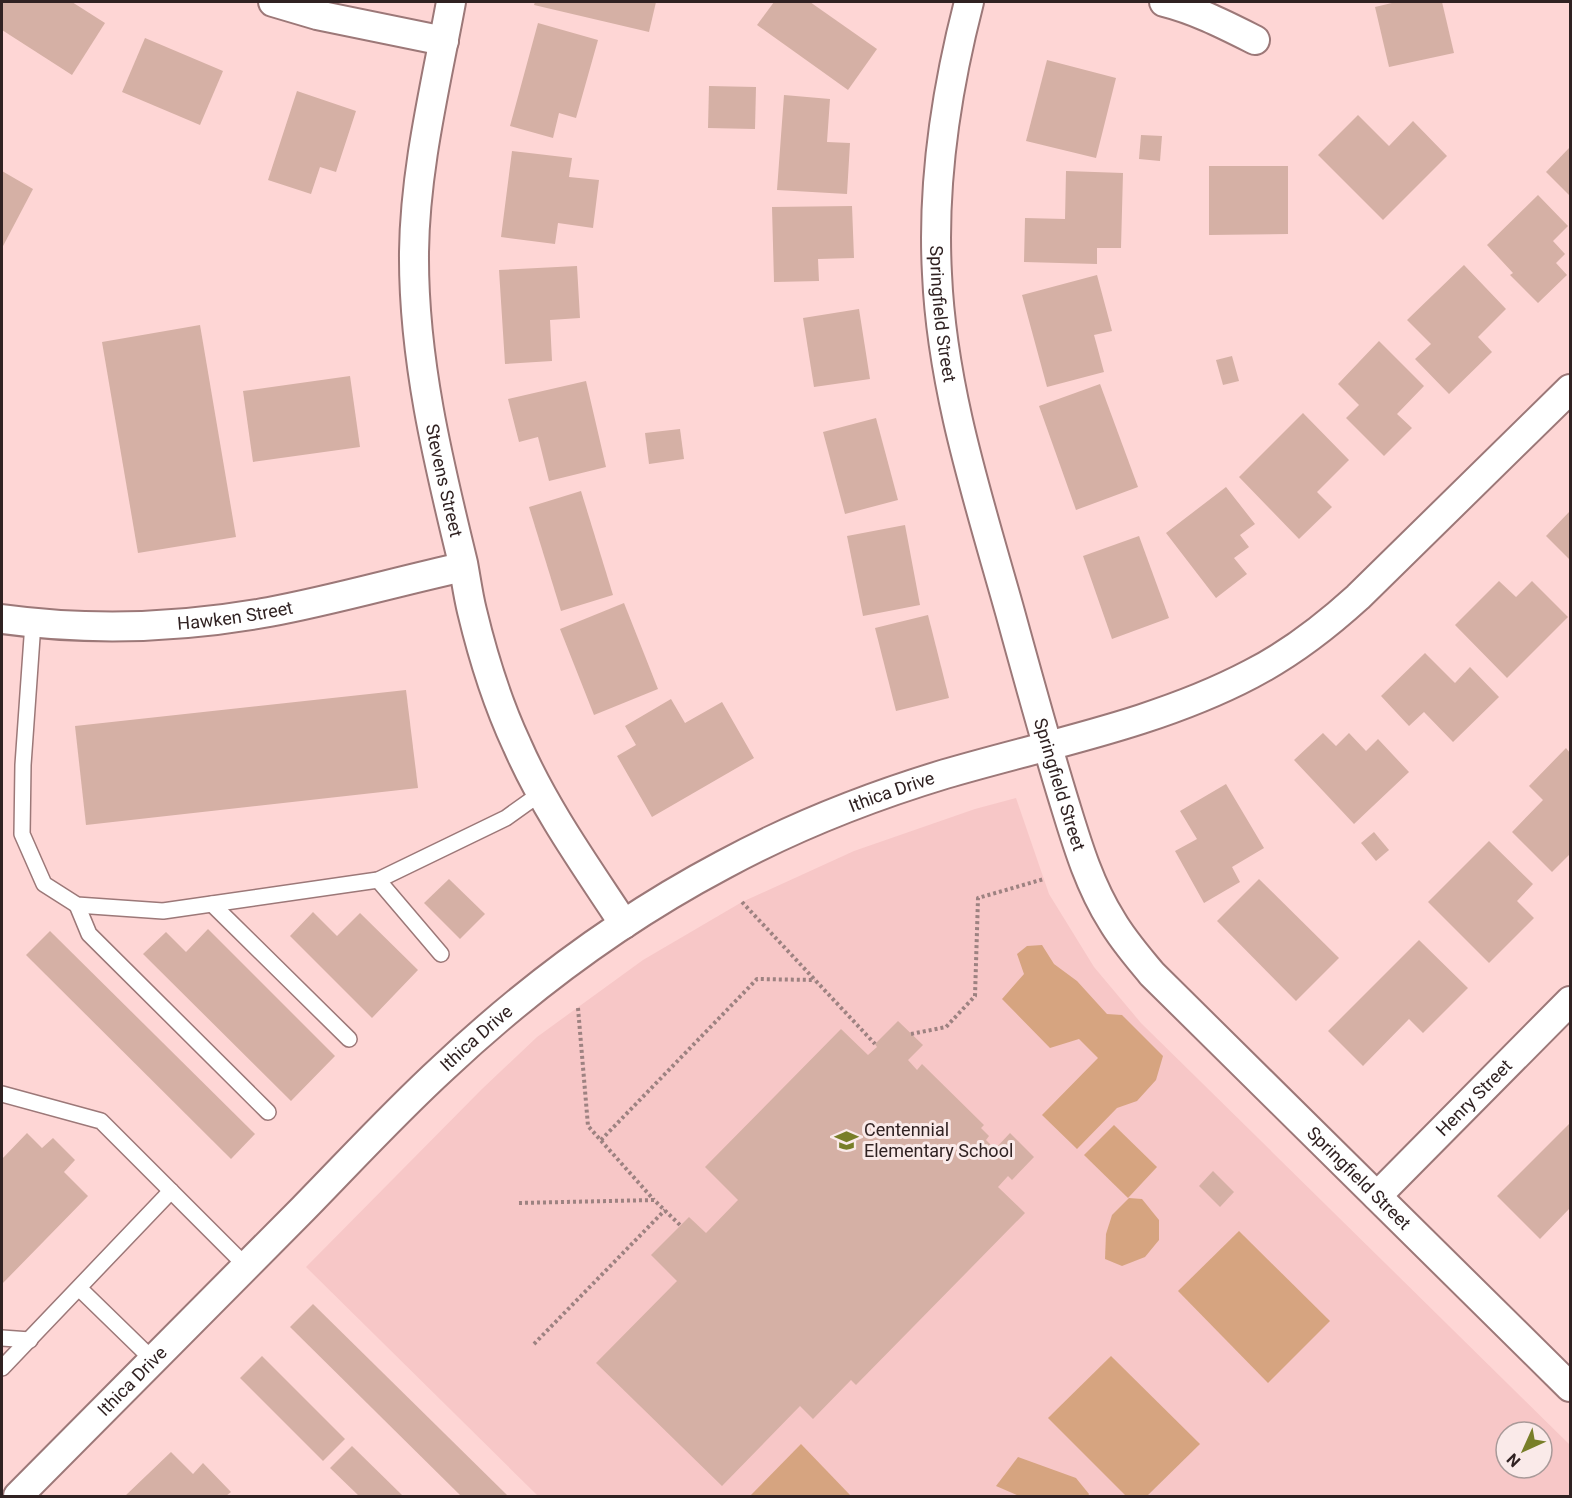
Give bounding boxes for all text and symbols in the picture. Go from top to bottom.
street label: Springfield Street [926,245,961,384]
street label: Stevens Street [422,422,467,539]
street label: Hawken Street [176,597,295,634]
street label: Springfield Street [1030,716,1090,853]
street label: Ithica Drive [846,767,937,816]
street label: Ithica Drive [436,1000,516,1075]
street label: Henry Street [1431,1055,1516,1140]
place label: Centennial Elementary School [864,1119,1013,1161]
street label: Springfield Street [1303,1122,1415,1234]
school or university icon: Centennial Elementary School [833,1127,859,1153]
street label: Ithica Drive [93,1342,171,1420]
north arrow [1494,1420,1554,1480]
text: N [1503,1450,1524,1471]

